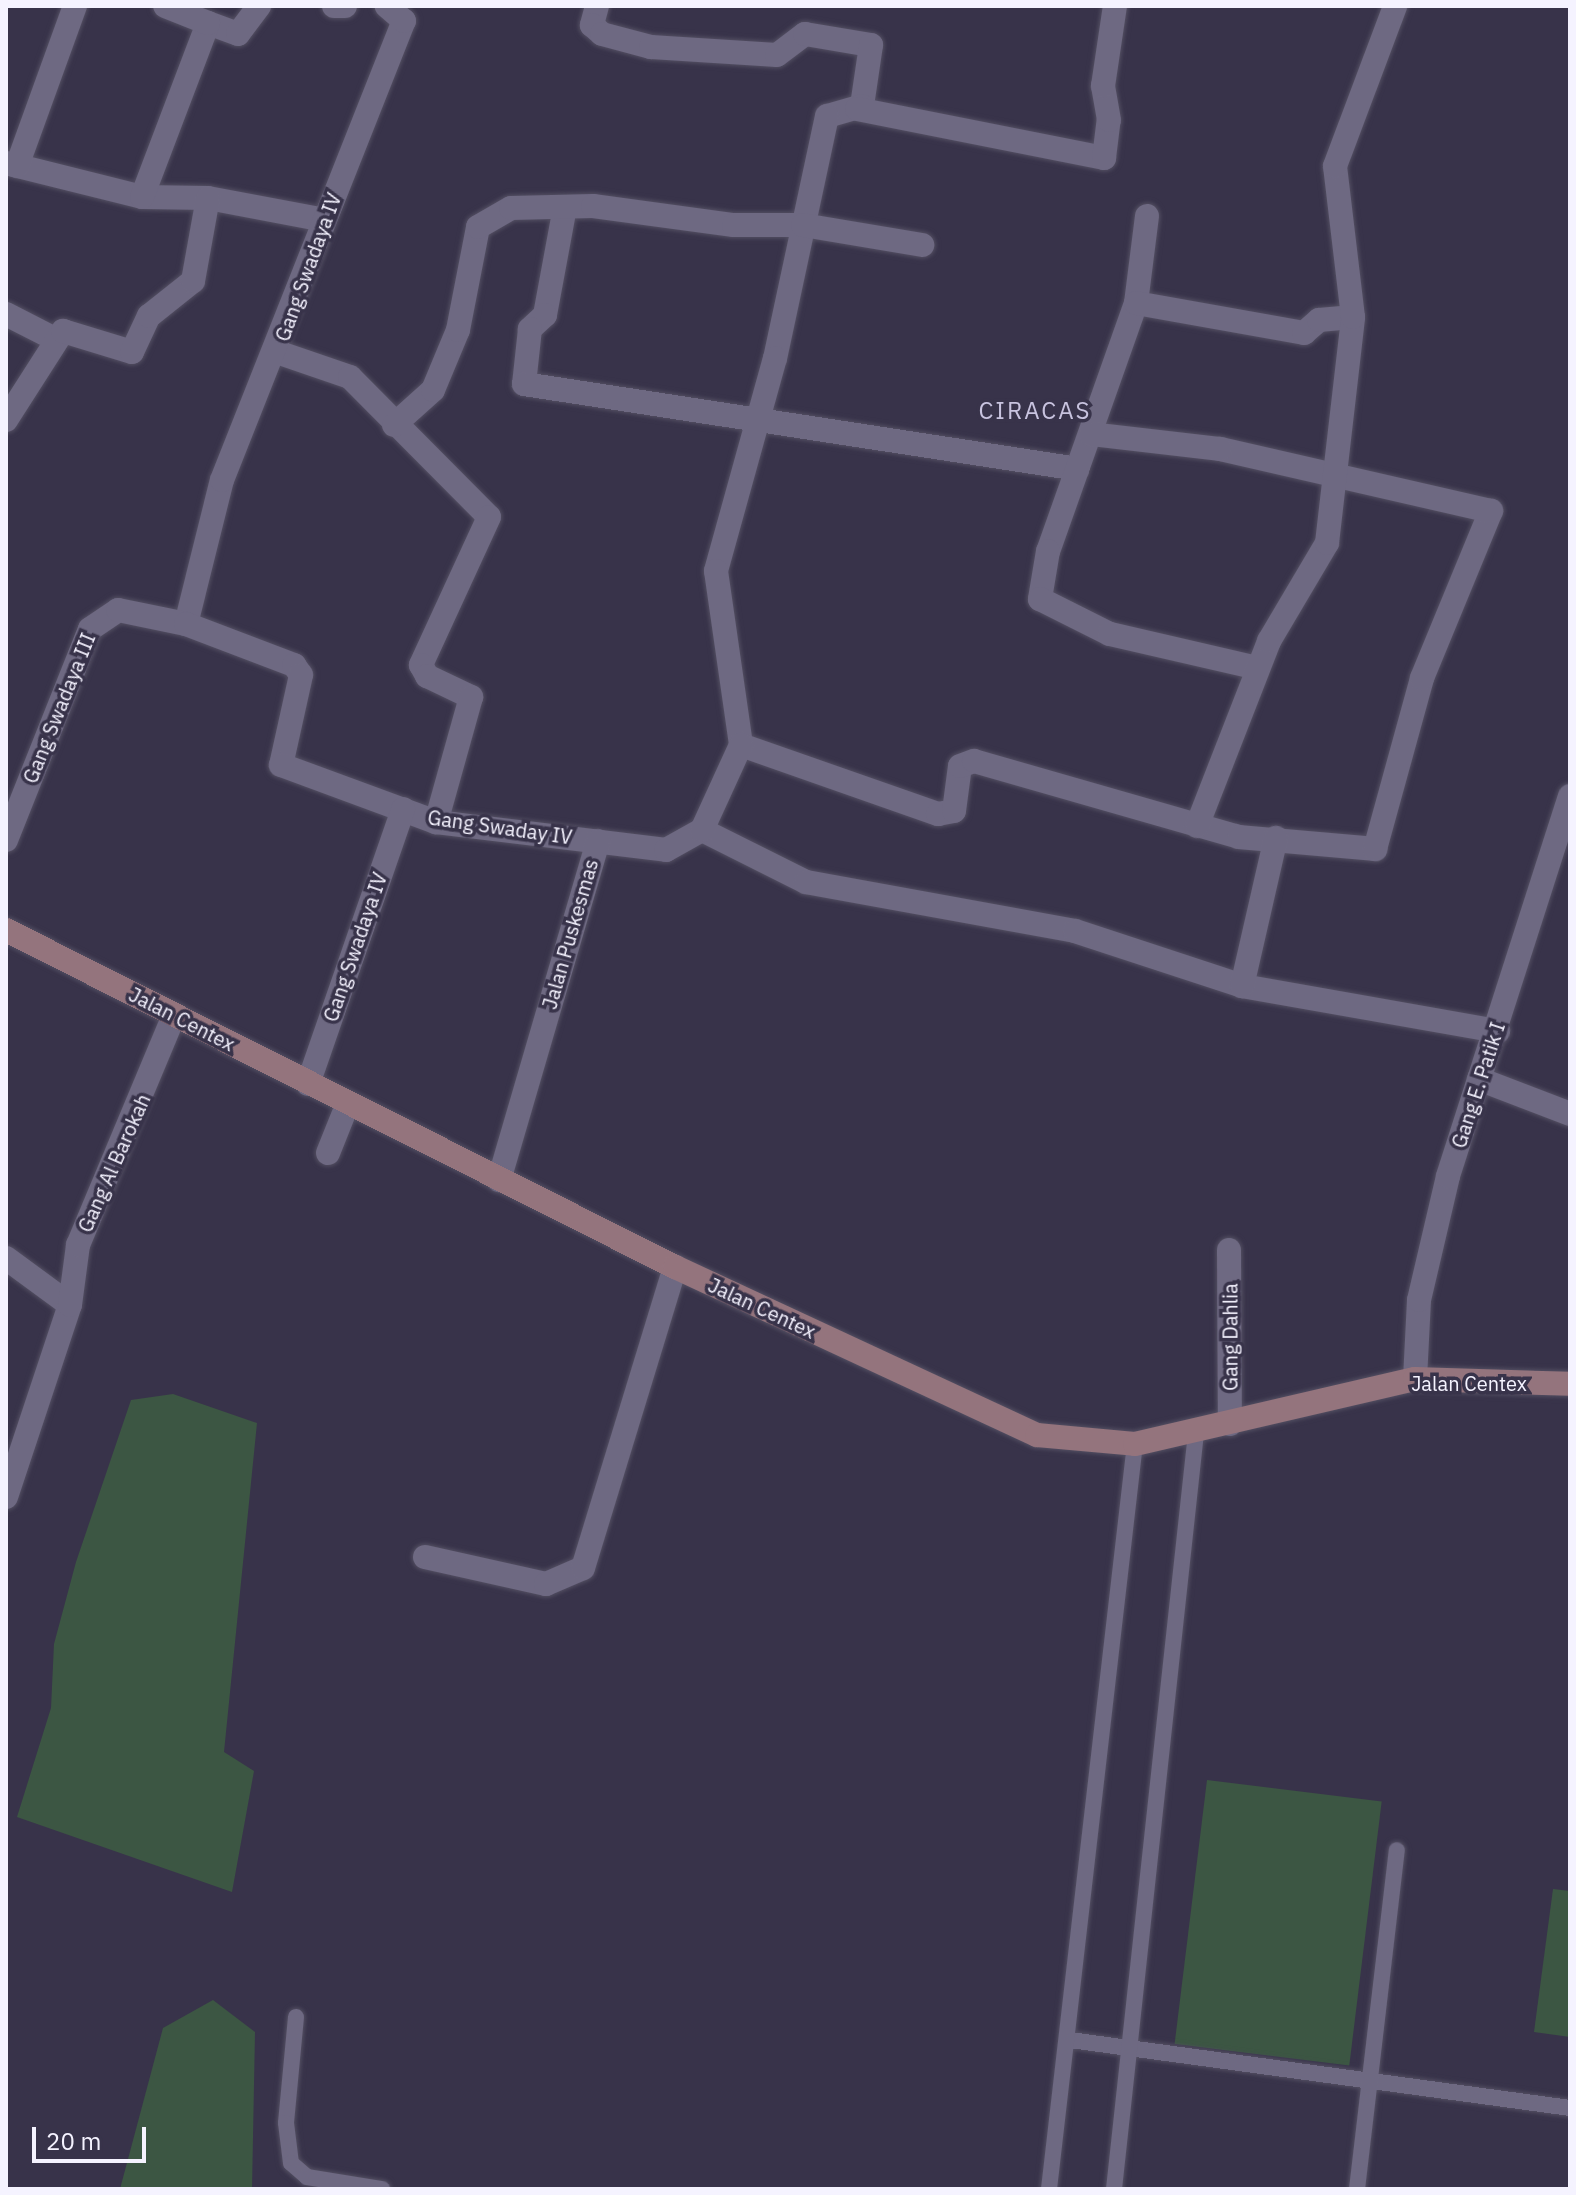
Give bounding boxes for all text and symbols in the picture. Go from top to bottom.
street label: Gang Swadaya IV [270,190,346,344]
district label: CIRACAS [978,397,1092,425]
street label: Gang Swadaya III [18,629,100,787]
street label: Gang Swaday IV [426,805,574,849]
street label: Jalan Puskesmas [537,856,603,1012]
street label: Gang Swadaya IV [318,869,392,1025]
street label: Jalan Centex [125,982,239,1056]
street label: Gang E. Patik I [1446,1019,1510,1151]
street label: Gang Al Barokah [73,1090,155,1236]
street label: Jalan Centex [705,1273,819,1343]
street label: Gang Dahlia [1218,1283,1242,1391]
street label: Jalan Centex [1411,1371,1527,1395]
scale bar [36,2111,150,2161]
text: 20 m [46,2125,101,2157]

